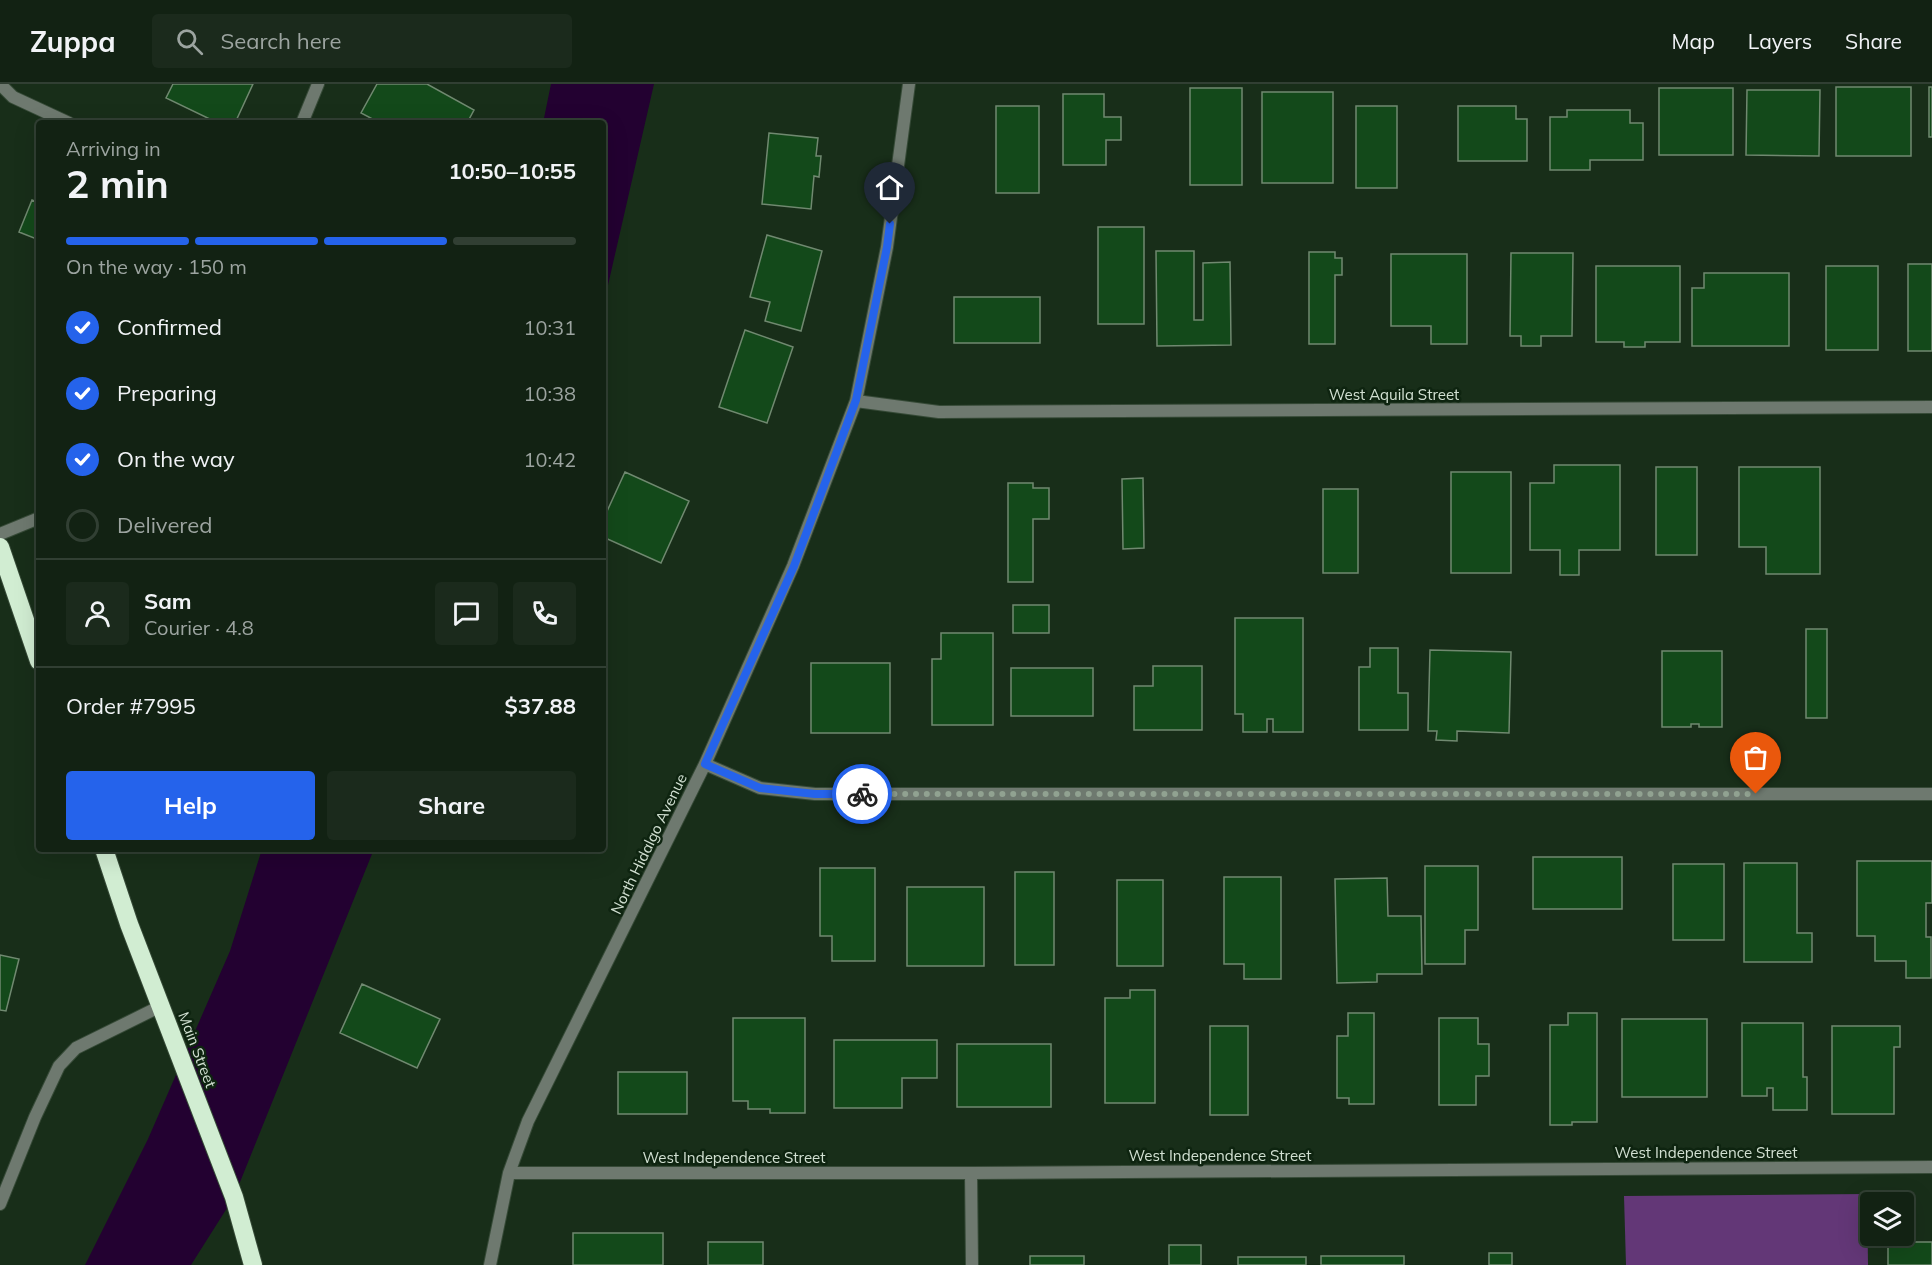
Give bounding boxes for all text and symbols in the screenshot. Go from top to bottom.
search box [152,14,572,68]
text: Zuppa [30,24,116,59]
icon: search [173,25,206,58]
text: Search here [221,27,341,55]
text: Map [1672,28,1715,54]
text: Layers [1748,28,1812,54]
text: Share [1845,28,1902,54]
text: Arriving in [66,136,161,161]
text: 10:50–10:55 [448,157,576,185]
text: 2 min [66,159,169,208]
pin [864,162,915,224]
icon: home [873,171,906,204]
text: On the way · 150 m [66,254,247,279]
icon: check [66,311,99,344]
text: Confirmed [117,313,222,341]
text: 10:31 [523,315,576,340]
icon: check [66,377,99,410]
text: Preparing [117,379,217,407]
text: 10:38 [523,381,576,406]
street label: West Aquila Street [1329,385,1459,404]
icon: check [66,443,99,476]
text: On the way [117,445,235,473]
text: 10:42 [523,447,576,472]
text: Delivered [117,511,212,539]
button: person [66,582,129,645]
button: chat [435,582,498,645]
button: phone [513,582,576,645]
text: Sam [144,587,192,615]
text: Courier · 4.8 [144,615,254,640]
text: Order #7995 [66,692,196,720]
text: $37.88 [505,692,576,720]
pin [1730,732,1781,794]
icon: bag [1739,741,1772,774]
courier [832,764,892,824]
street label: North Hidalgo Avenue [606,770,691,917]
button: Help [66,771,315,840]
button: Share [327,771,576,840]
icon: bike [846,778,879,811]
street label: Main Street [174,1009,221,1090]
street label: West Independence Street [1614,1143,1798,1162]
street label: West Independence Street [1128,1146,1312,1165]
street label: West Independence Street [642,1148,826,1167]
map controls [1860,1192,1914,1246]
button: layers [1860,1192,1914,1246]

